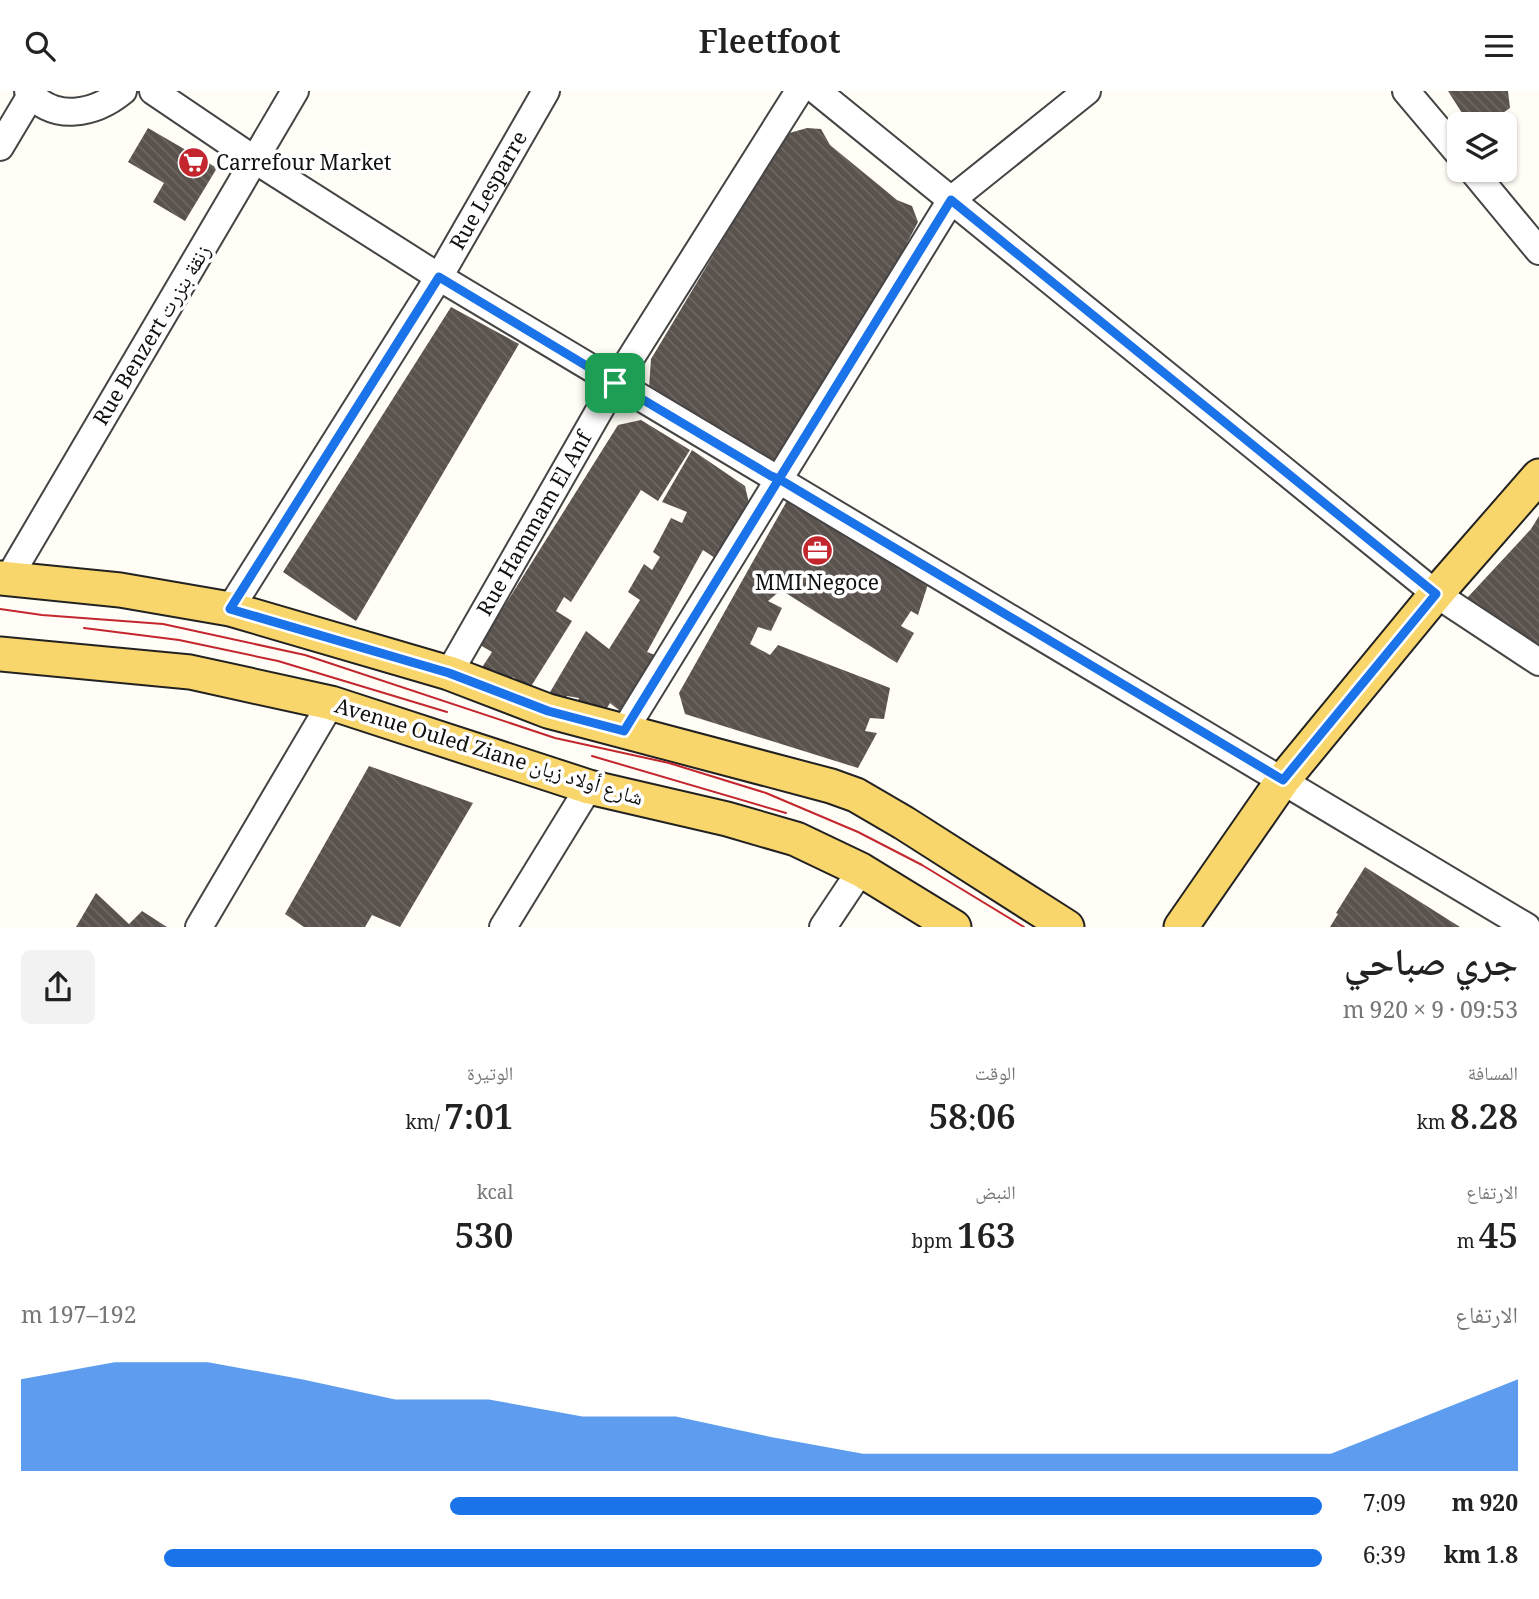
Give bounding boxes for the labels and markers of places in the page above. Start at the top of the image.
supermarket icon: Carrefour Market [176,146,210,180]
place label: Carrefour Market [216,148,391,183]
pin [585,353,645,413]
office icon: MMI Negoce [800,534,834,568]
place label: MMI Negoce [755,568,879,603]

